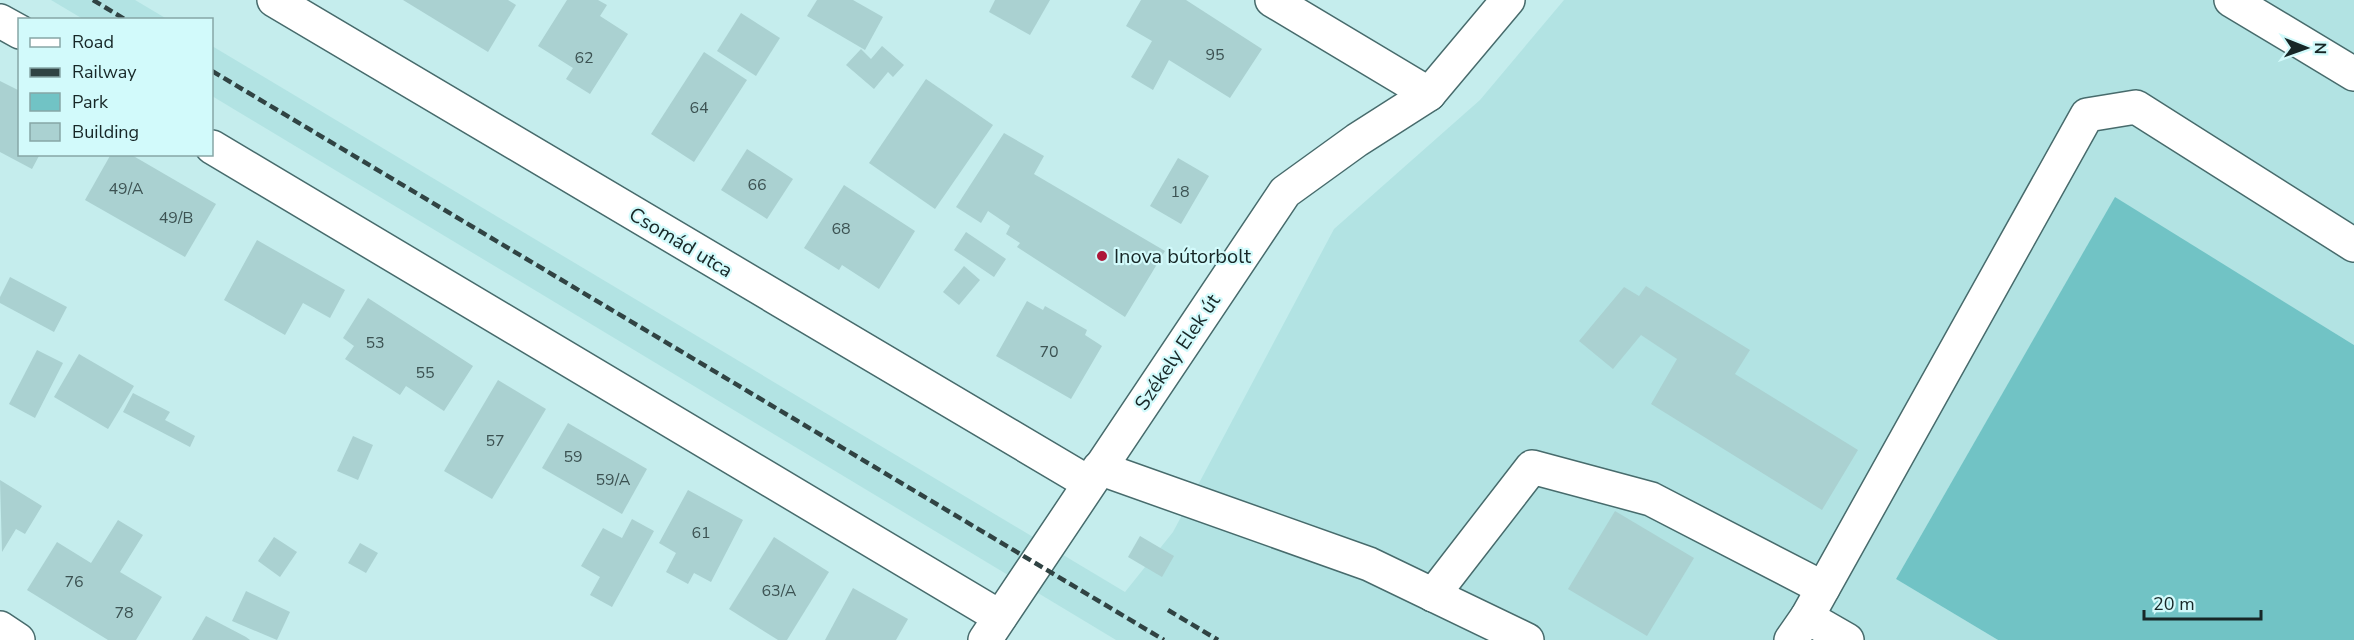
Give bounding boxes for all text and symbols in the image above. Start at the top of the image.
legend [18,18,213,156]
north arrow [2276,18,2336,78]
text: Road [72,30,114,54]
text: N [2309,42,2331,54]
house number: 95 [1205,44,1225,66]
house number: 62 [574,47,594,69]
text: Railway [72,60,137,84]
text: Park [72,90,109,114]
house number: 64 [689,97,709,119]
text: Building [72,120,139,144]
house number: 66 [747,174,767,196]
house number: 49/A [108,178,144,200]
house number: 18 [1170,181,1190,203]
street label: Csomád utca [624,201,738,284]
house number: 49/B [159,207,193,229]
house number: 68 [831,218,851,240]
place label: Inova bútorbolt [1114,243,1252,270]
marker: Inova bútorbolt [1095,249,1109,263]
street label: Székely Elek út [1128,288,1227,416]
house number: 53 [365,332,385,354]
house number: 70 [1039,341,1059,363]
house number: 55 [415,362,435,384]
house number: 57 [485,430,505,452]
house number: 59 [563,446,583,468]
house number: 59/A [595,469,631,491]
house number: 61 [691,522,711,544]
house number: 76 [64,571,84,593]
house number: 63/A [761,580,797,602]
scale bar [2144,583,2261,621]
text: 20 m [2153,592,2195,616]
house number: 78 [114,602,134,624]

